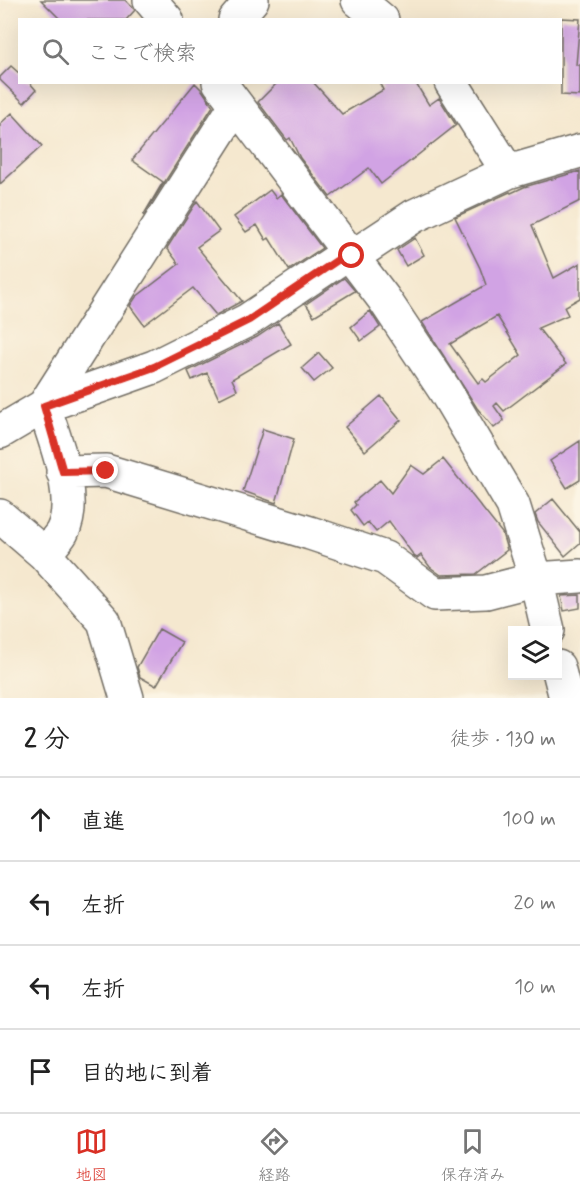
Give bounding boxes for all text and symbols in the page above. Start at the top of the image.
search box [18,18,562,84]
icon: search [39,35,72,68]
text: ここで検索 [87,40,197,68]
route start [338,242,364,268]
route end [92,457,118,483]
map controls [508,626,562,680]
button: layers [508,626,562,680]
text: 2 分 [24,723,70,757]
text: 徒歩 · 130 m [450,726,556,753]
icon: ahead [24,803,57,836]
text: 100 m [502,806,556,833]
text: 直進 [81,808,125,836]
icon: left [24,887,57,920]
text: 20 m [513,890,556,917]
text: 左折 [81,892,125,920]
icon: left [24,971,57,1004]
text: 10 m [514,974,556,1001]
text: 左折 [81,976,125,1004]
icon: arrive [24,1055,57,1088]
text: 目的地に到着 [81,1060,213,1088]
tab: 地図 [75,1125,108,1186]
tab: 経路 [258,1125,291,1186]
tab: 保存済み [441,1125,505,1186]

